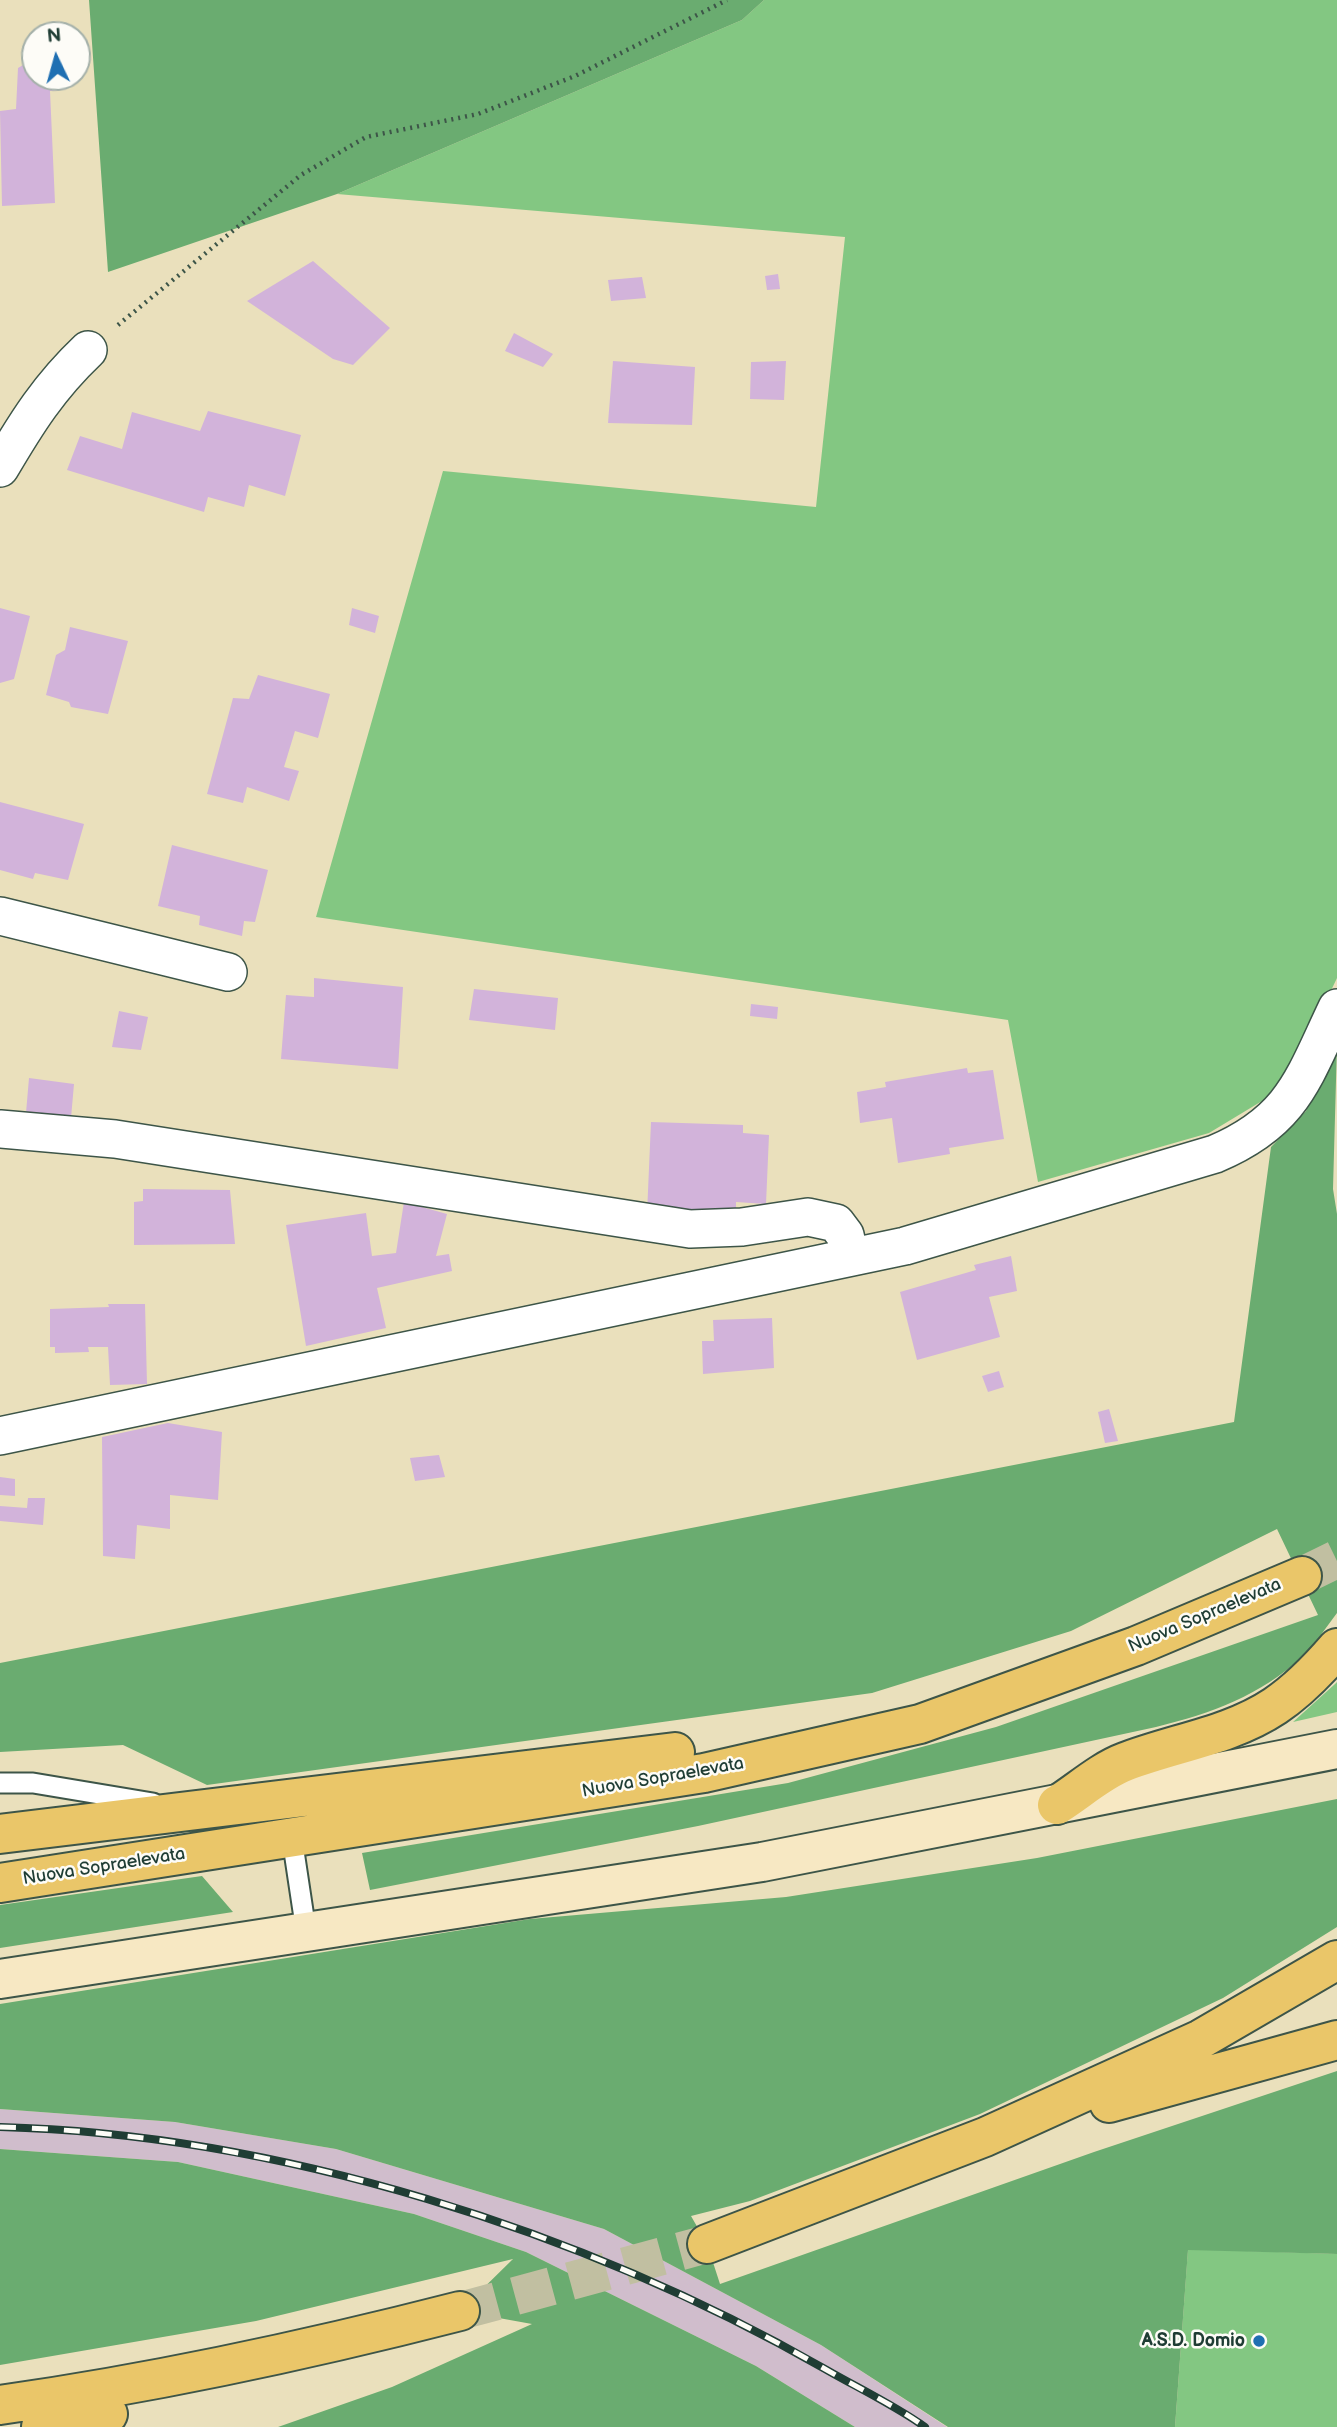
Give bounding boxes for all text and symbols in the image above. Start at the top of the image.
north arrow [21,21,91,91]
text: N [46,24,62,49]
street label: Nuova Sopraelevata [1125,1574,1285,1658]
street label: Nuova Sopraelevata [580,1753,746,1803]
street label: Nuova Sopraelevata [21,1844,187,1890]
place label: A.S.D. Domio [1142,2330,1245,2352]
marker: A.S.D. Domio [1251,2333,1267,2349]

